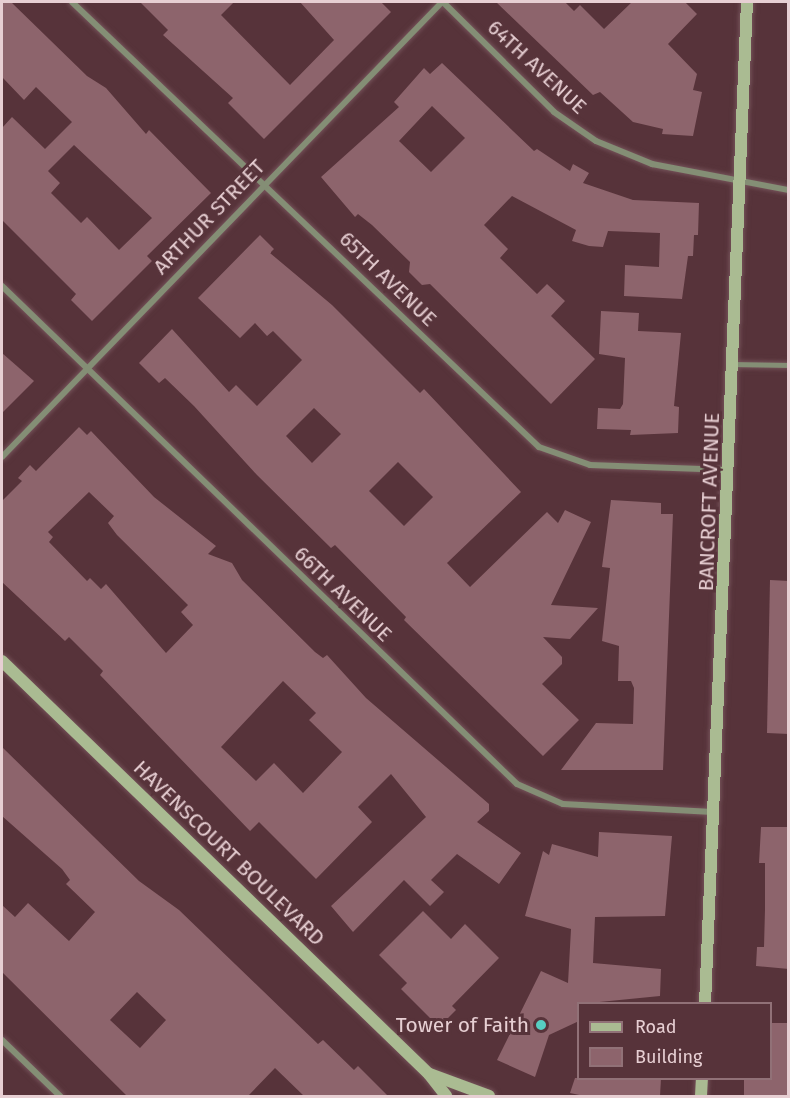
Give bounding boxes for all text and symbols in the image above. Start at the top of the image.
street label: 64TH AVENUE [482,15,592,119]
street label: ARTHUR STREET [148,154,270,280]
street label: 65TH AVENUE [334,226,442,332]
street label: BANCROFT AVENUE [693,412,725,592]
street label: 66TH AVENUE [289,541,397,647]
street label: HAVENSCOURT BOULEVARD [128,755,330,951]
legend [577,1002,772,1080]
place label: Tower of Faith [396,1012,529,1038]
text: Road [635,1016,677,1038]
marker: Tower of Faith [534,1018,548,1032]
text: Building [635,1046,702,1068]

